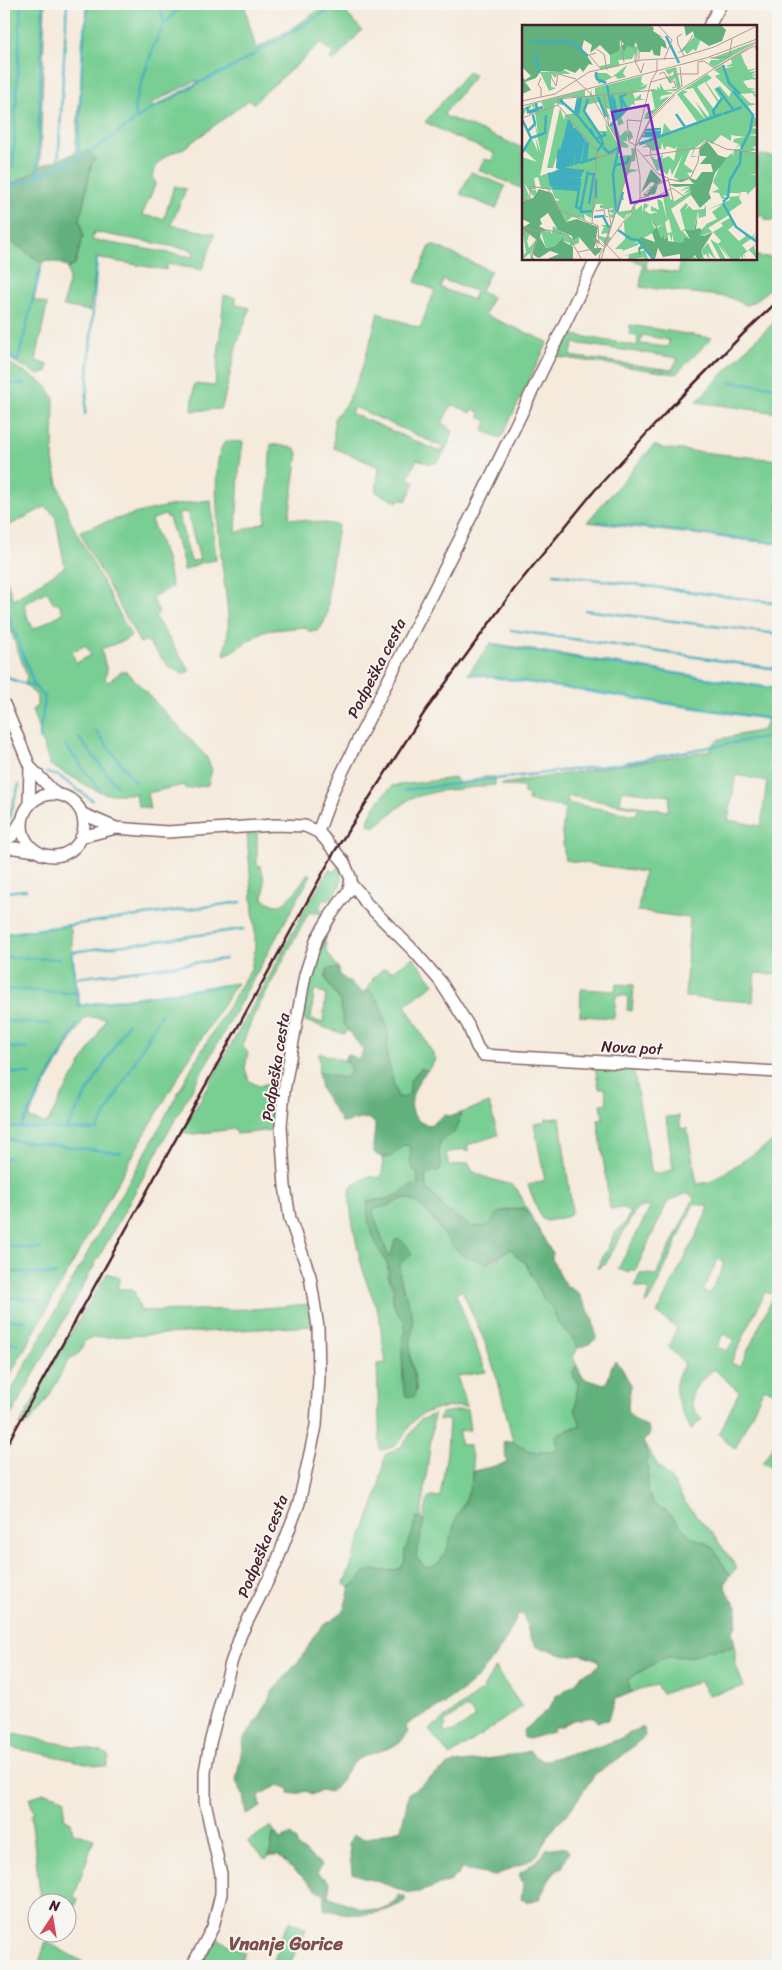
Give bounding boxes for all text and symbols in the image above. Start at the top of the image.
inset map [522,25,757,260]
street label: Podpeška cesta [339,612,415,723]
street label: Podpeška cesta [253,1010,298,1123]
street label: Nova pot [600,1031,664,1064]
street label: Podpeška cesta [229,1489,297,1602]
north arrow [28,1892,78,1942]
text: N [46,1892,62,1919]
district label: Vnanje Gorice [229,1927,343,1960]

